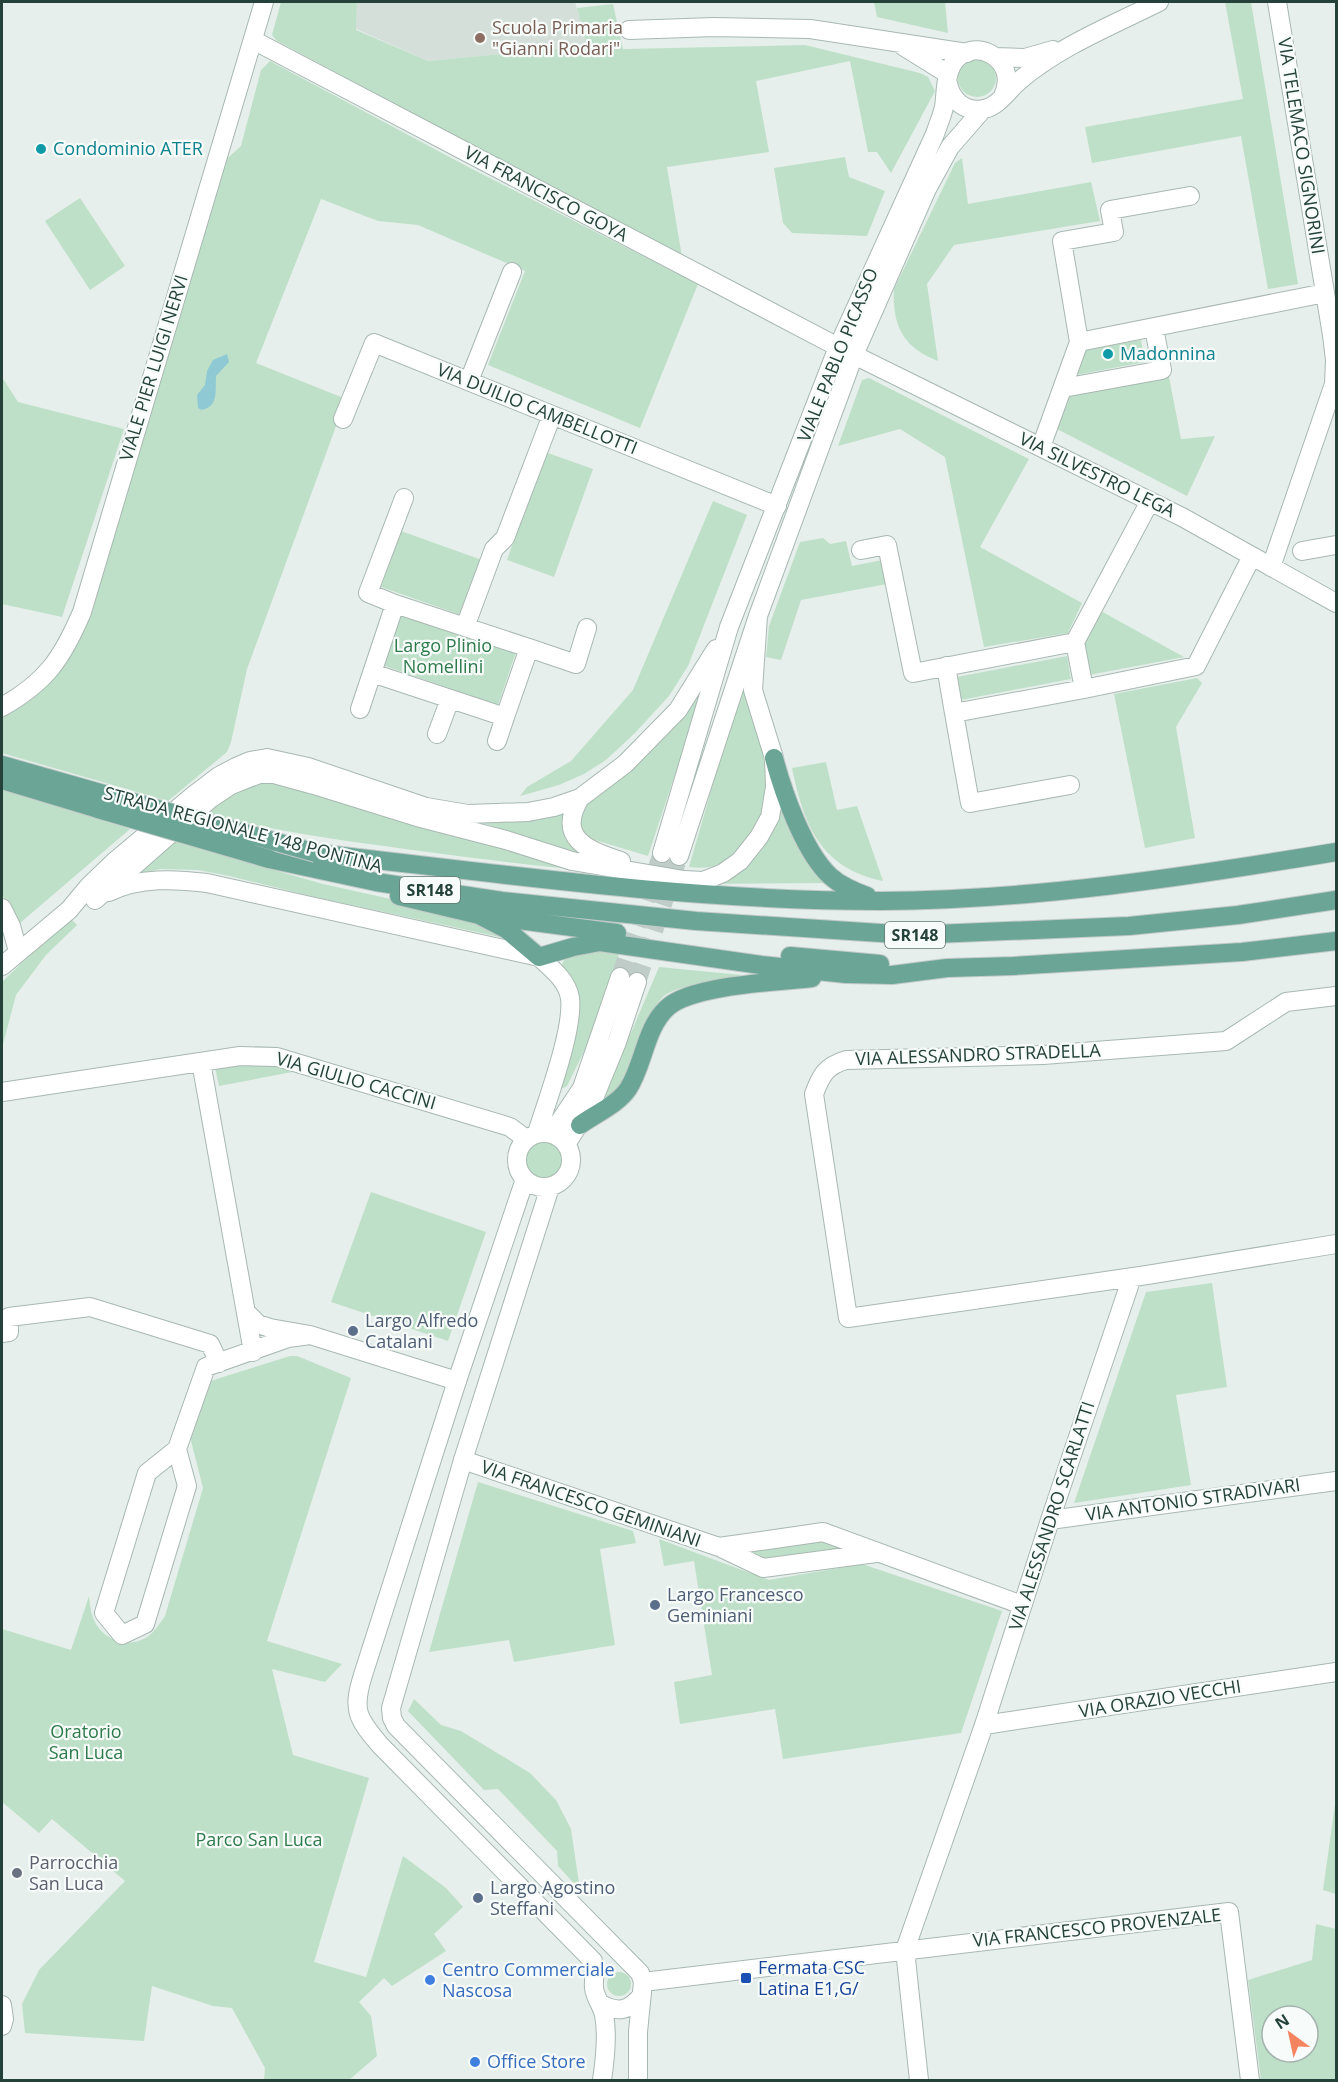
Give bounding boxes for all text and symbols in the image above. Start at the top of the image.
place label: Scuola Primaria "Gianni Rodari" [492,15,623,60]
marker: Scuola Primaria "Gianni Rodari" [473,31,487,45]
street label: VIA TELEMACO SIGNORINI [1273,36,1331,256]
place label: Condominio ATER [53,136,203,160]
street label: VIA FRANCISCO GOYA [461,140,633,247]
marker: Condominio ATER [34,142,48,156]
street label: VIALE PABLO PICASSO [791,264,883,445]
street label: VIALE PIER LUIGI NERVI [113,272,193,464]
place label: Madonnina [1120,341,1216,365]
marker: Madonnina [1101,347,1115,361]
street label: VIA DUILIO CAMBELLOTTI [434,357,641,459]
street label: VIA SILVESTRO LEGA [1016,426,1180,522]
park label: Largo Plinio Nomellini [394,633,492,678]
street label: STRADA REGIONALE 148 PONTINA [101,780,386,878]
road number: SR148 [400,877,460,903]
road number: SR148 [885,922,945,948]
street label: VIA ALESSANDRO STRADELLA [855,1038,1102,1070]
street label: VIA GIULIO CACCINI [274,1046,439,1114]
place label: Largo Alfredo Catalani [365,1308,478,1353]
marker: Largo Alfredo Catalani [346,1324,360,1338]
street label: VIA ALESSANDRO SCARLATTI [1003,1398,1099,1633]
street label: VIA FRANCESCO GEMINIANI [478,1454,705,1552]
street label: VIA ANTONIO STRADIVARI [1084,1472,1302,1526]
place label: Largo Francesco Geminiani [667,1582,803,1627]
marker: Largo Francesco Geminiani [648,1598,662,1612]
street label: VIA ORAZIO VECCHI [1077,1673,1243,1723]
park label: Oratorio San Luca [49,1719,123,1764]
park label: Parco San Luca [196,1827,322,1851]
place label: Parrocchia San Luca [29,1850,118,1895]
marker: Parrocchia San Luca [10,1866,24,1880]
place label: Largo Agostino Steffani [490,1875,615,1920]
marker: Largo Agostino Steffani [471,1891,485,1905]
street label: VIA FRANCESCO PROVENZALE [971,1902,1222,1952]
place label: Fermata CSC Latina E1,G/ [758,1955,865,2000]
place label: Centro Commerciale Nascosa [442,1957,615,2002]
marker: Fermata CSC Latina E1,G/ [739,1971,753,1985]
marker: Centro Commerciale Nascosa [423,1973,437,1987]
north arrow [1260,2004,1320,2064]
text: N [1270,2009,1293,2034]
place label: Office Store [487,2049,586,2073]
marker: Office Store [468,2055,482,2069]

